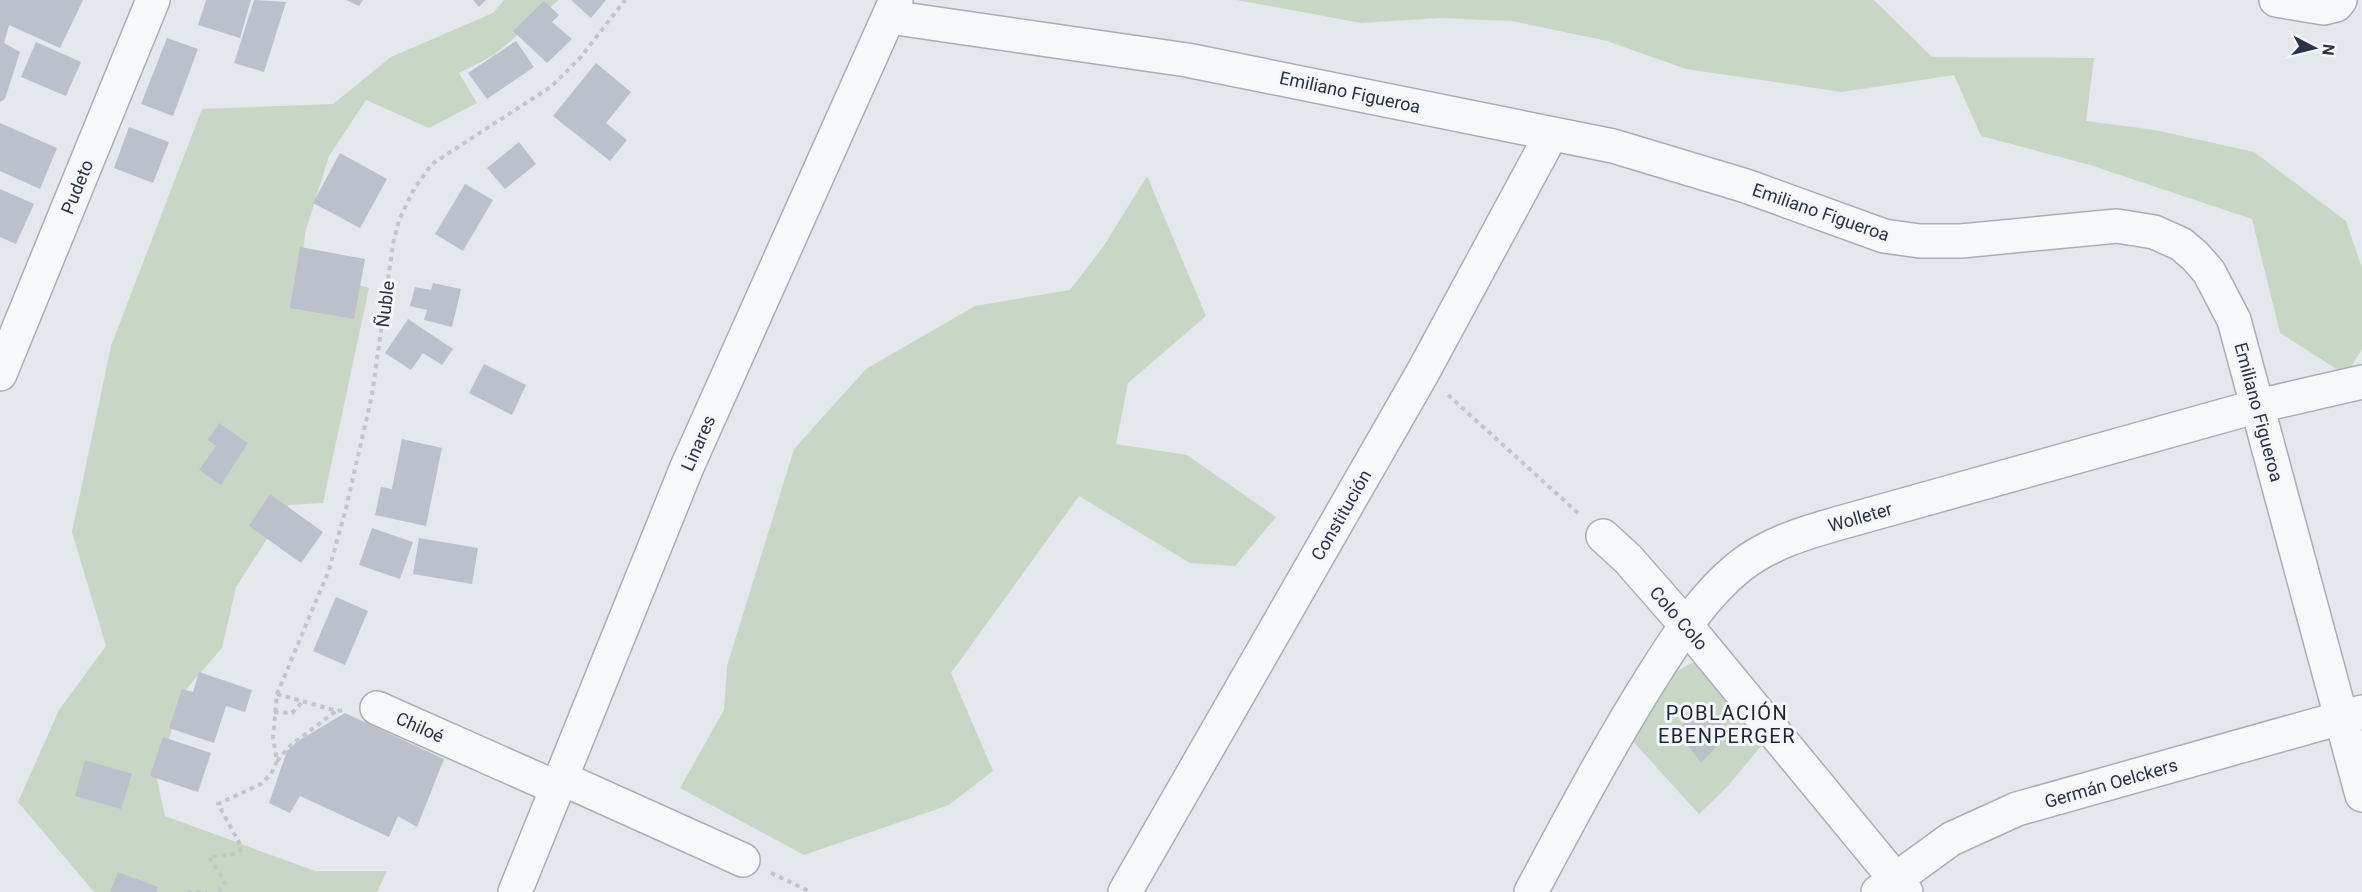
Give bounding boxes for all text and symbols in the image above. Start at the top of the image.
north arrow [2284,18,2344,78]
text: N [2318,43,2339,57]
street label: Emiliano Figueroa [1278,67,1422,117]
street label: Pudeto [57,157,97,217]
street label: Emiliano Figueroa [1750,179,1892,245]
street label: Ñuble [372,279,398,329]
street label: Emiliano Figueroa [2230,340,2288,484]
street label: Linares [676,412,720,474]
street label: Constitución [1307,466,1375,564]
street label: Wolleter [1825,498,1895,536]
street label: Colo Colo [1646,582,1712,654]
district label: POBLACIÓN EBENPERGER [1658,701,1796,748]
street label: Chiloé [393,707,447,747]
street label: Germán Oelckers [2042,754,2180,812]

